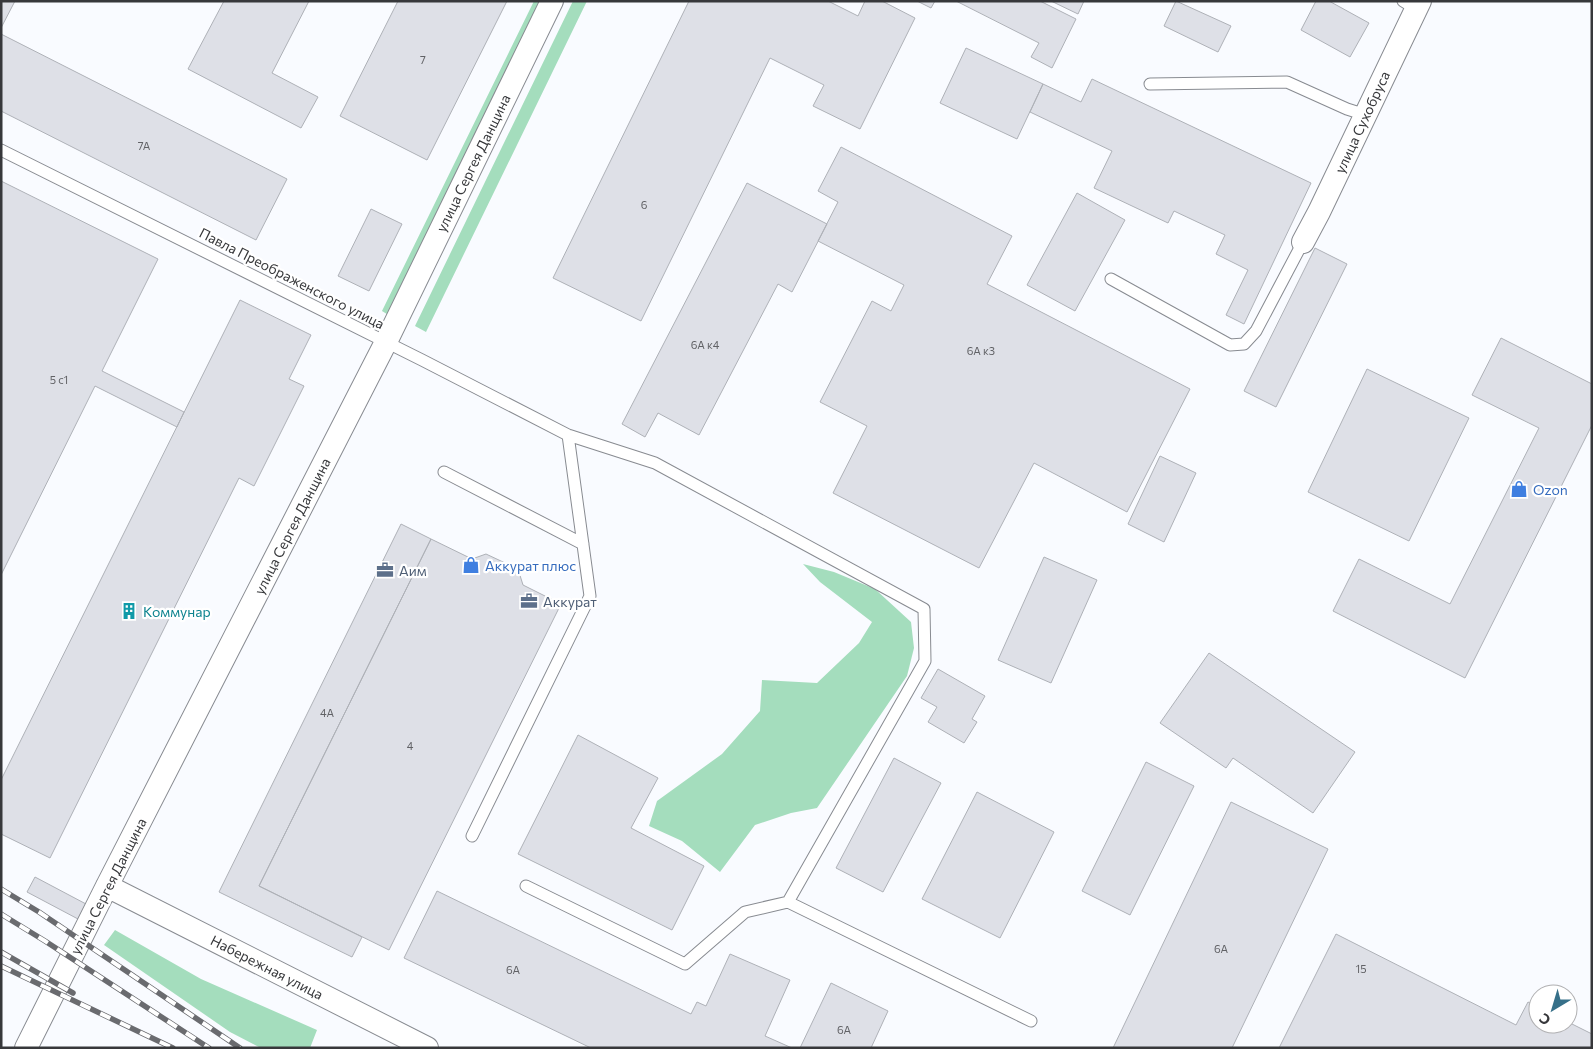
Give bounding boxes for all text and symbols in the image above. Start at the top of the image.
house number: 7 [420,53,426,66]
street label: улица Сухобруса [1331,68,1393,176]
street label: улица Сергея Данщина [432,91,514,235]
house number: 7А [138,139,151,152]
house number: 6 [641,198,648,211]
street label: Павла Преображенского улица [197,224,387,332]
house number: 6А к4 [691,338,720,351]
house number: 6А к3 [967,344,995,357]
house number: 5 с1 [50,373,68,386]
street label: улица Сергея Данщина [250,455,334,597]
shop icon: Ozon [1509,479,1529,499]
place label: Ozon [1533,481,1568,498]
shop icon: Аккурат плюс [461,555,481,575]
place label: Аккурат плюс [485,557,576,574]
office icon: Аим [375,560,395,580]
place label: Аим [399,562,427,579]
office icon: Аккурат [519,591,539,611]
place label: Аккурат [543,593,597,610]
building icon: Коммунар [119,601,139,621]
place label: Коммунар [143,603,211,620]
house number: 4А [320,706,334,719]
house number: 4 [407,739,414,752]
street label: улица Сергея Данщина [66,815,150,957]
street label: Набережная улица [208,931,326,1003]
house number: 6А [1214,942,1228,955]
house number: 15 [1355,962,1367,975]
house number: 6А [506,963,520,976]
north arrow [1528,984,1578,1034]
text: С [1536,1010,1554,1029]
house number: 6А [837,1023,851,1036]

